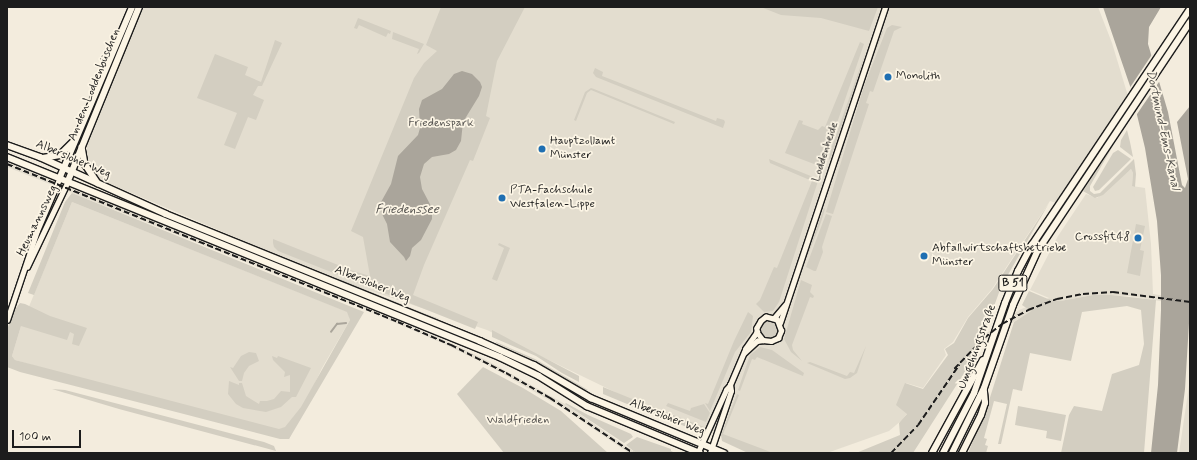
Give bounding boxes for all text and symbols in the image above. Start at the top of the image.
street label: An den Loddenbüschen [67,28,123,142]
water label: Dortmund-Ems-Kanal [1142,69,1182,191]
place label: Monolith [896,70,940,84]
marker: Monolith [883,72,893,82]
park label: Friedenspark [408,117,474,131]
street label: Loddenheide [810,120,842,184]
place label: Hauptzollamt Münster [550,135,615,163]
street label: Albersloher Weg [33,137,113,183]
marker: Hauptzollamt Münster [537,144,547,154]
street label: Heumannsweg [15,183,61,259]
place label: PTA-Fachschule Westfalen-Lippe [510,184,595,212]
marker: PTA-Fachschule Westfalen-Lippe [497,193,507,203]
water label: Friedenssee [375,202,439,218]
place label: Crossfit48 [1075,231,1130,245]
marker: Crossfit48 [1133,233,1143,243]
place label: Abfallwirtschaftsbetriebe Münster [932,242,1066,270]
marker: Abfallwirtschaftsbetriebe Münster [919,251,929,261]
street label: Albersloher Weg [331,263,413,307]
road number: B 51 [998,274,1028,292]
street label: Umgehungsstraße [956,303,1000,391]
street label: Albersloher Weg [626,396,708,440]
park label: Waldfrieden [487,414,549,428]
scale bar [14,422,83,448]
text: 100 m [19,429,51,445]

